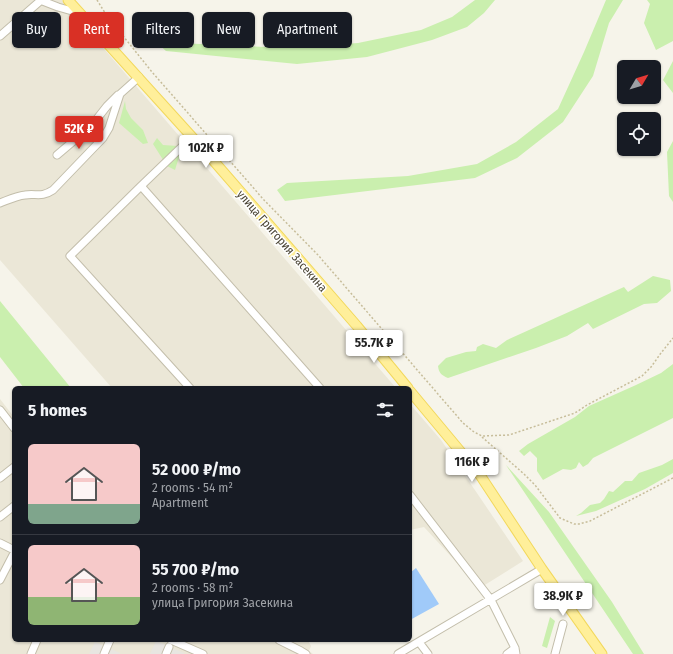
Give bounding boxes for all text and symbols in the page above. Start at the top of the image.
chip: Buy [12,12,61,48]
chip: Rent [69,12,124,48]
chip: Filters [132,12,194,48]
chip: New [202,12,255,48]
chip: Apartment [263,12,352,48]
north arrow [617,60,661,104]
map controls [617,60,661,156]
button: locate [617,112,661,156]
pin: 52K ₽ [51,116,107,150]
text: 52K ₽ [64,121,94,136]
pin: 102K ₽ [173,135,239,169]
text: 102K ₽ [188,140,224,155]
street label: улица Григория Засекина [234,187,330,295]
pin: 55.7K ₽ [337,330,411,364]
text: 55.7K ₽ [355,335,393,350]
icon: filters [374,399,396,421]
text: 5 homes [28,400,87,421]
pin: 116K ₽ [439,449,505,483]
text: 116K ₽ [455,454,489,469]
text: 52 000 ₽/mo [152,459,241,480]
icon: home [60,460,108,508]
text: 2 rooms · 54 m² [152,480,233,495]
text: Apartment [152,495,208,510]
text: 55 700 ₽/mo [152,559,239,580]
icon: home [60,561,108,609]
text: 2 rooms · 58 m² [152,580,233,595]
pin: 38.9K ₽ [526,583,600,617]
text: 38.9K ₽ [543,588,583,603]
text: улица Григория Засекина [152,595,293,610]

